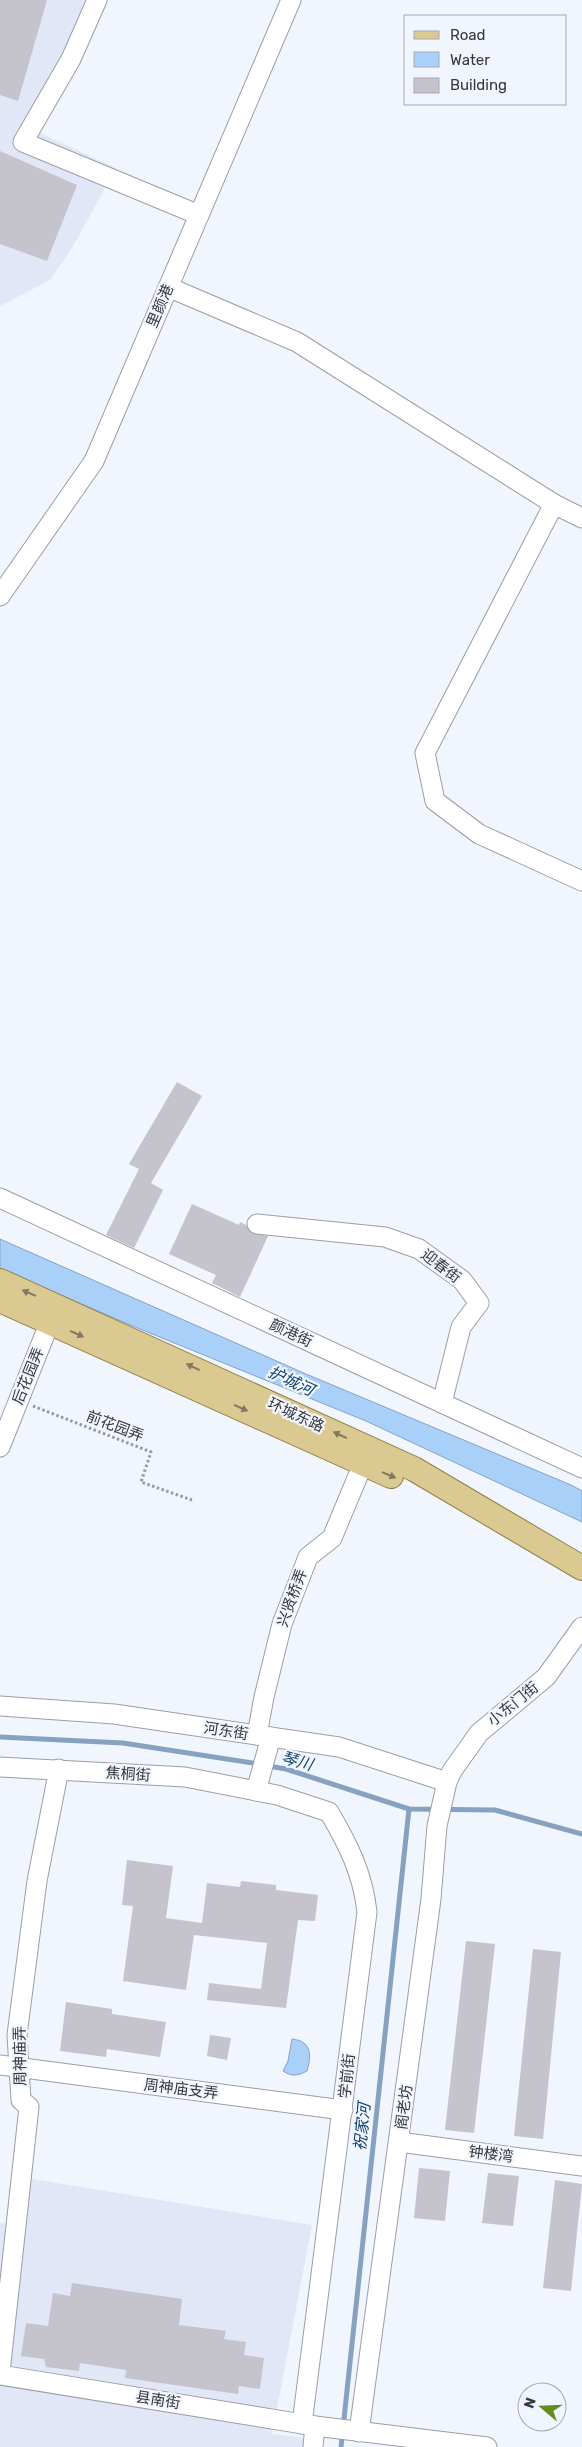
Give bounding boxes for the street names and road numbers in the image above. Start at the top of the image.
street label: 里颜港 [143,282,177,330]
street label: 迎春街 [418,1245,464,1287]
street label: 颜港街 [267,1315,315,1351]
street label: 后花园弄 [8,1345,48,1407]
street label: 环城东路 [265,1394,327,1436]
street label: 前花园弄 [84,1407,146,1445]
street label: 兴贤桥弄 [273,1567,311,1629]
street label: 小东门街 [484,1678,542,1730]
street label: 河东街 [202,1719,250,1743]
street label: 焦桐街 [105,1763,151,1785]
street label: 周神庙弄 [10,2026,30,2086]
street label: 学前街 [336,2053,358,2099]
street label: 周神庙支弄 [143,2075,219,2103]
street label: 阁老坊 [392,2084,416,2130]
street label: 钟楼湾 [468,2142,514,2166]
street label: 县南街 [134,2388,182,2412]

